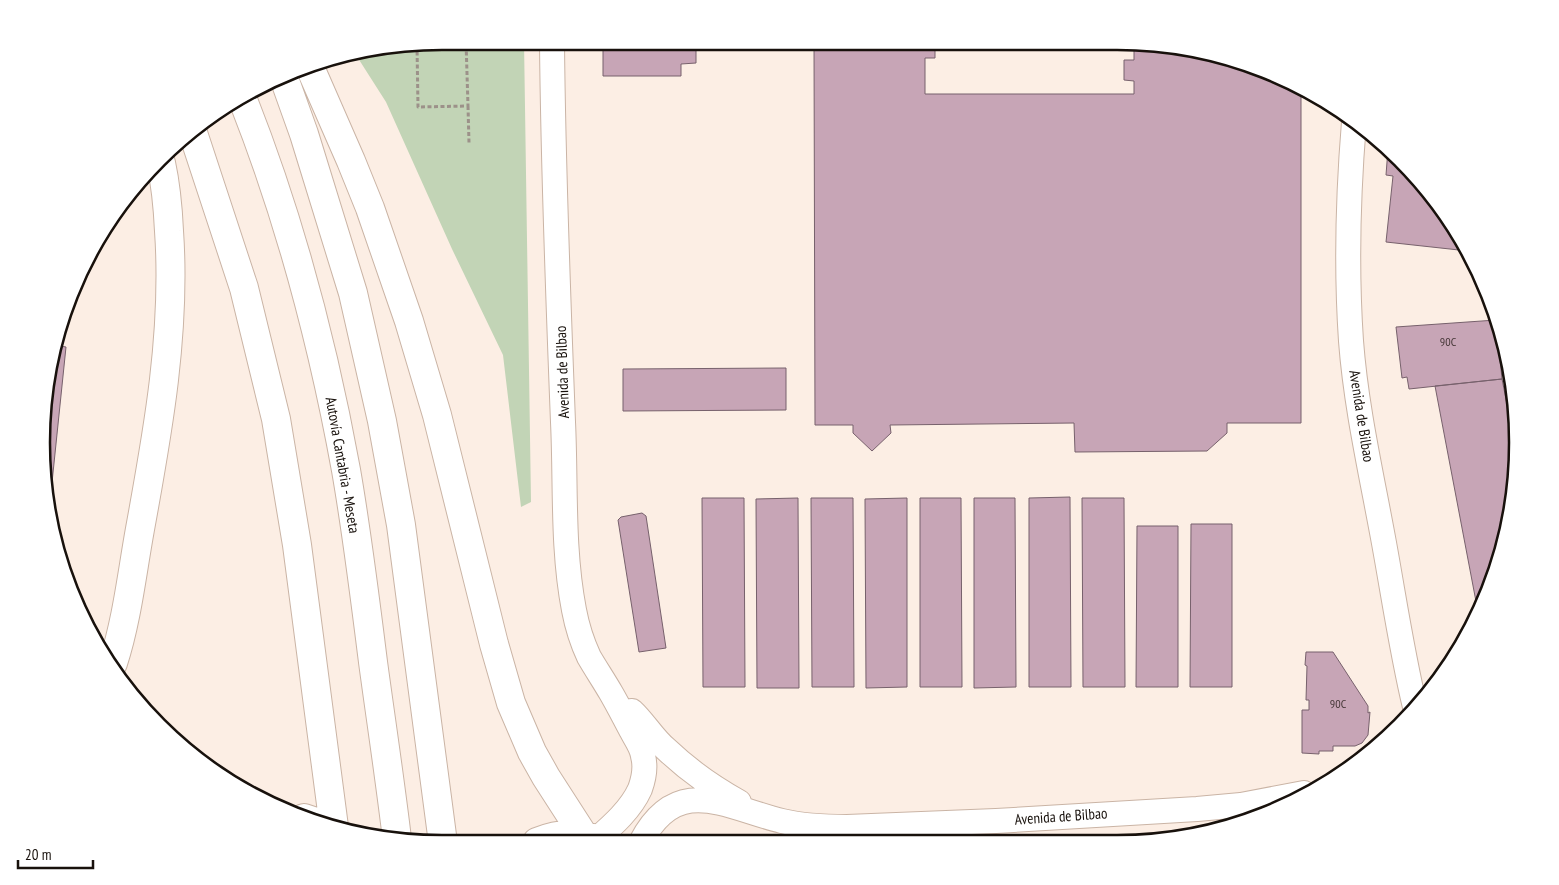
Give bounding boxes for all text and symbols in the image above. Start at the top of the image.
street label: Avenida de Bilbao [551,325,573,419]
house number: 90C [1440,334,1457,349]
street label: Avenida de Bilbao [1345,369,1379,463]
street label: Autovía Cantabria - Meseta [322,395,364,535]
house number: 90C [1330,696,1347,711]
street label: Avenida de Bilbao [1014,803,1108,829]
scale bar [18,838,92,870]
text: 20 m [25,845,51,864]

